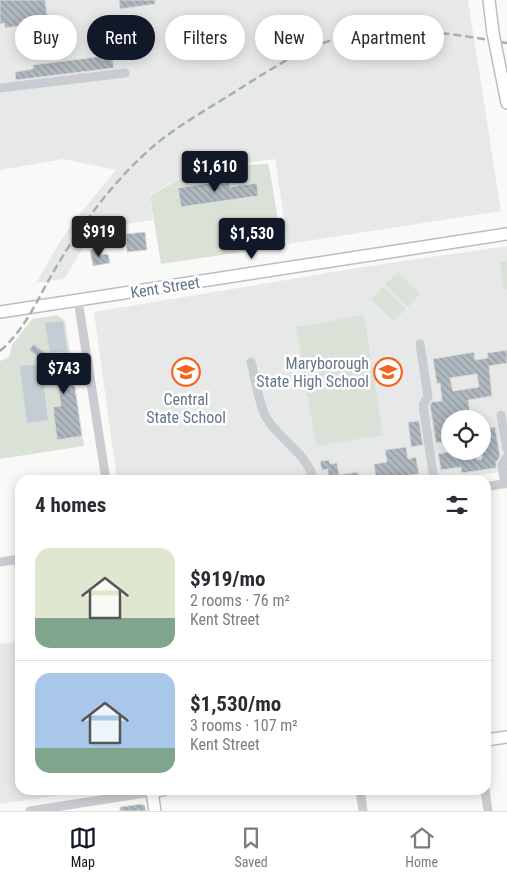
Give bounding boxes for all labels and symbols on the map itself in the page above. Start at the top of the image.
pin: $1,610 [174,150,256,193]
pin: $919 [69,216,129,258]
pin: $1,530 [211,218,293,260]
street label: Kent Street [129,273,201,302]
pin: $743 [34,352,94,395]
place label: Maryborough State High School [256,354,369,391]
school or university icon: Central State School [171,357,201,387]
school or university icon: Maryborough State High School [373,357,403,387]
place label: Central State School [146,390,226,427]

